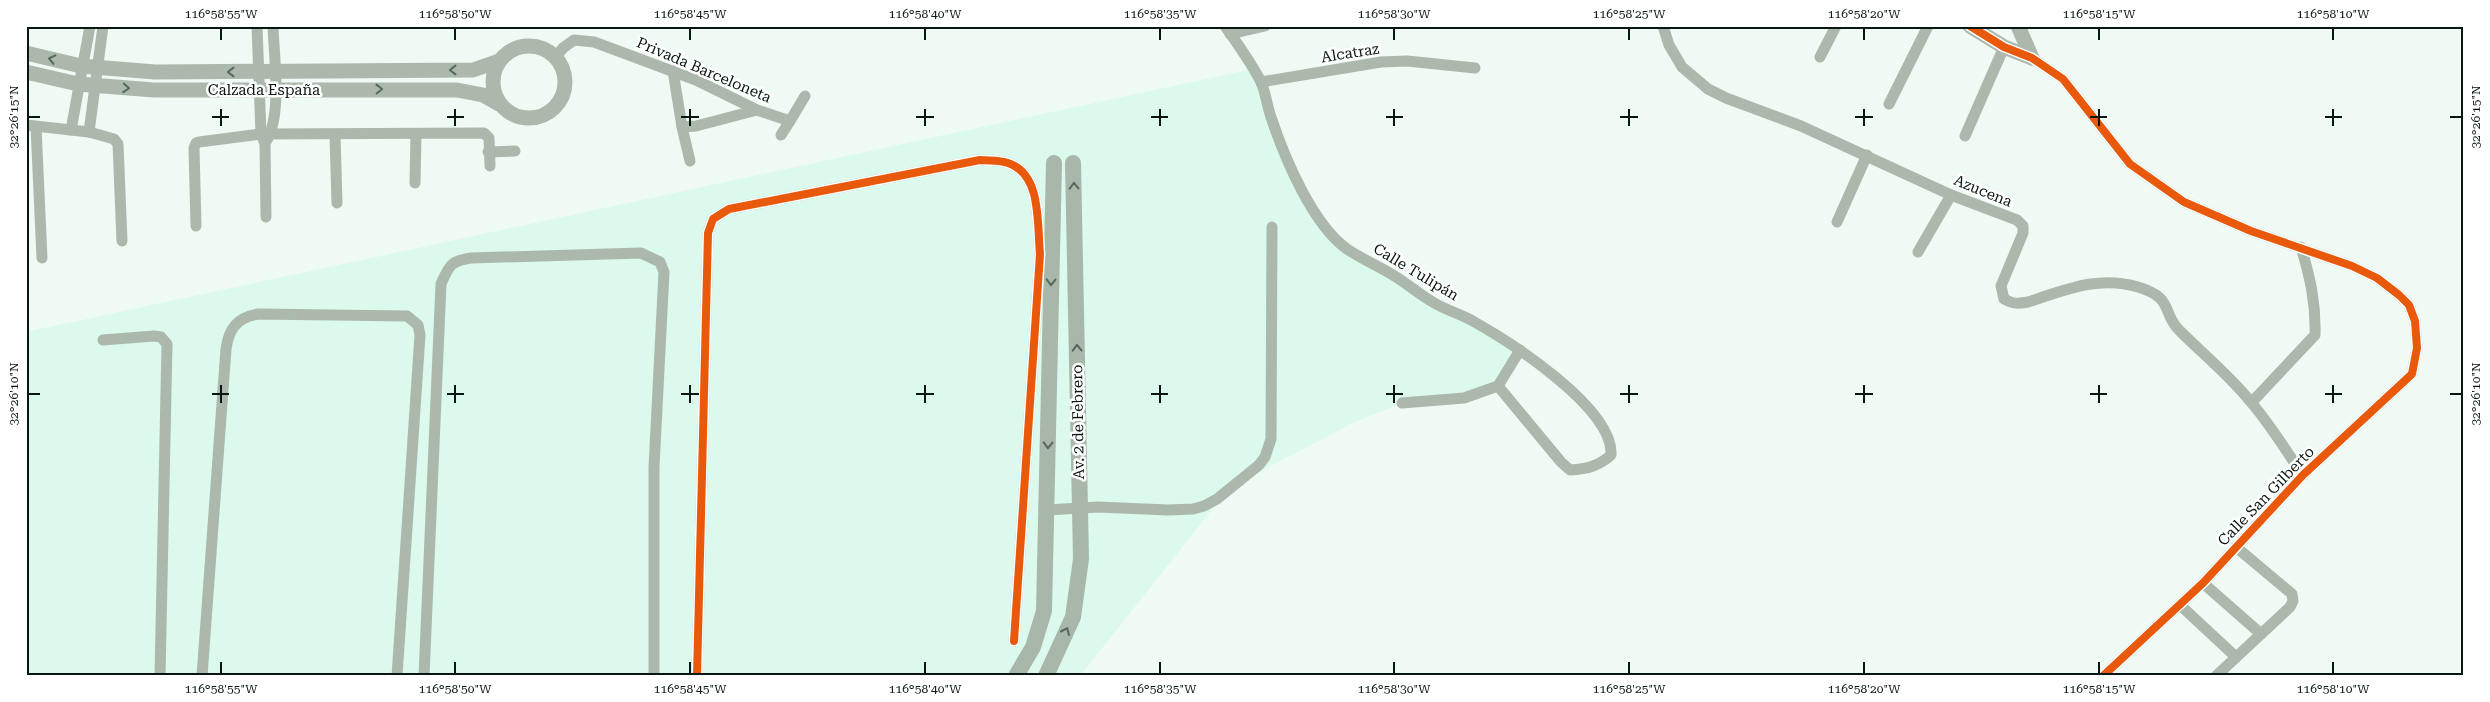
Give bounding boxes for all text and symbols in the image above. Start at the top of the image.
text: 116°58'55"W [185,7,258,21]
text: 116°58'50"W [419,7,492,21]
text: 116°58'45"W [654,7,727,21]
text: 116°58'40"W [889,7,962,21]
text: 116°58'35"W [1124,7,1197,21]
text: 116°58'30"W [1358,7,1431,21]
text: 116°58'25"W [1593,7,1666,21]
text: 116°58'20"W [1828,7,1901,21]
text: 116°58'15"W [2063,7,2136,21]
text: 116°58'10"W [2297,7,2370,21]
street label: Privada Barceloneta [634,33,774,107]
street label: Alcatraz [1320,40,1380,66]
one-way arrow [48,54,57,65]
one-way arrow [448,65,456,75]
one-way arrow [227,67,235,77]
street label: Calzada España [208,81,320,99]
one-way arrow [122,82,130,93]
one-way arrow [375,84,383,94]
text: 32°26'15"N [7,85,21,149]
text: 32°26'15"N [2469,85,2483,149]
street label: Azucena [1951,171,2015,211]
one-way arrow [1068,182,1079,190]
street label: Calle Tulipán [1370,239,1462,305]
one-way arrow [1046,278,1056,286]
one-way arrow [1072,344,1082,352]
text: 32°26'10"N [7,362,21,426]
text: 32°26'10"N [2469,362,2483,426]
street label: Av. 2 de Febrero [1068,365,1088,479]
one-way arrow [1043,441,1053,449]
street label: Calle San Gilberto [2214,443,2318,549]
one-way arrow [1060,627,1071,636]
text: 116°58'55"W [185,682,258,696]
text: 116°58'50"W [419,682,492,696]
text: 116°58'45"W [654,682,727,696]
text: 116°58'40"W [889,682,962,696]
text: 116°58'35"W [1124,682,1197,696]
text: 116°58'30"W [1358,682,1431,696]
text: 116°58'25"W [1593,682,1666,696]
text: 116°58'20"W [1828,682,1901,696]
text: 116°58'15"W [2063,682,2136,696]
text: 116°58'10"W [2297,682,2370,696]

